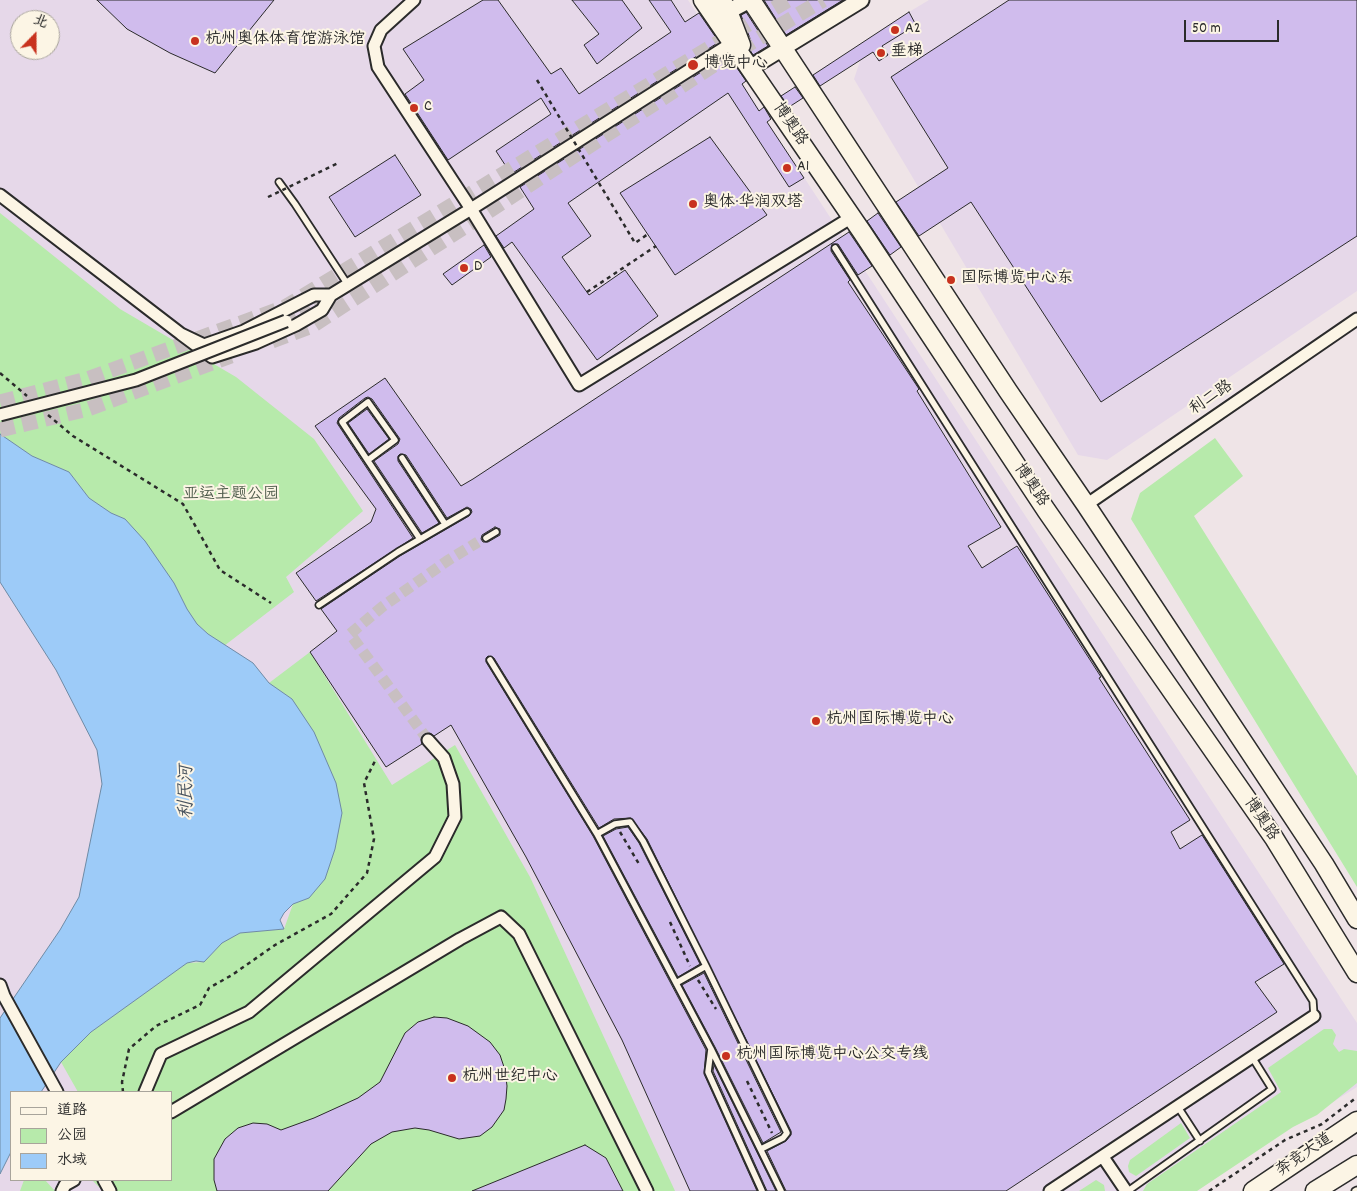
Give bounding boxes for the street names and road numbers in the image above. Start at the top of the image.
street label: 博奥路 [768,100,810,150]
street label: 利二路 [1187,378,1237,420]
street label: 博奥路 [1009,461,1051,511]
street label: 博奥路 [1239,795,1281,845]
street label: 奔竞大道 [1273,1130,1337,1182]

